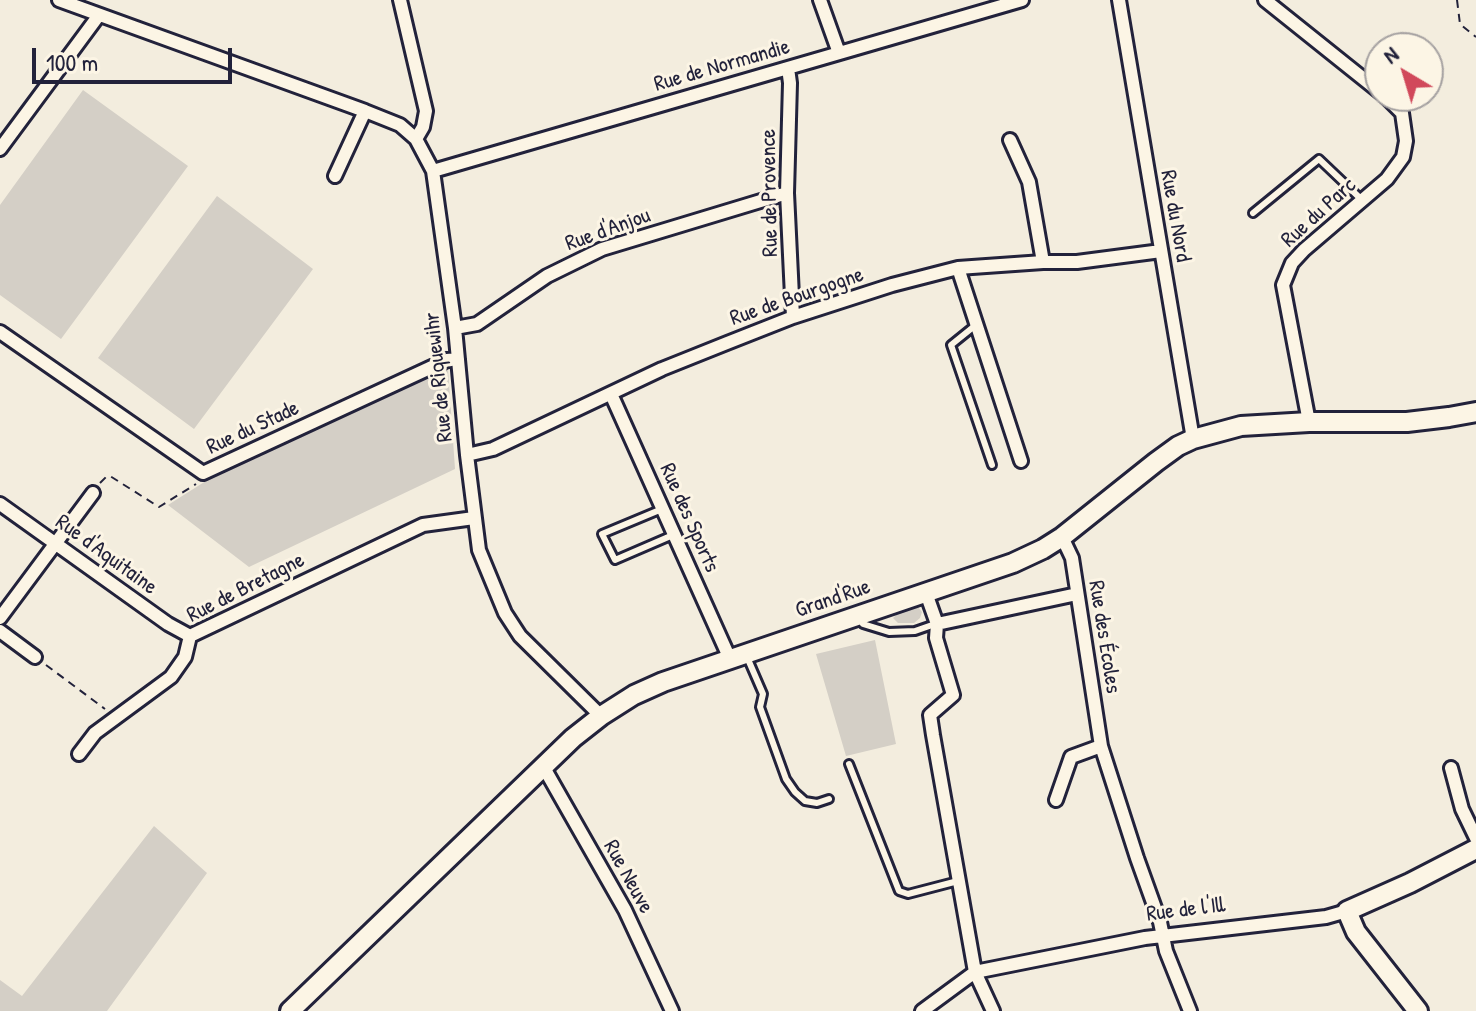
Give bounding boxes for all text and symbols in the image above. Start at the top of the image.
scale bar [36,32,236,82]
north arrow [1364,32,1444,112]
street label: Rue de Normandie [651,34,793,98]
text: N [1377,39,1404,70]
text: 100 m [46,46,98,78]
street label: Rue de Provence [756,129,784,257]
street label: Rue du Nord [1154,168,1196,264]
street label: Rue du Parc [1276,173,1362,253]
street label: Rue d'Anjou [562,202,654,258]
street label: Rue de Bourgogne [727,262,867,332]
street label: Rue de Riquewihr [419,311,459,443]
street label: Rue du Stade [203,395,303,461]
street label: Rue des Sports [653,459,725,577]
street label: Rue d'Aquitaine [50,509,162,601]
street label: Rue de Bretagne [183,547,309,629]
street label: Grand'Rue [792,574,874,624]
street label: Rue des Écoles [1082,579,1126,695]
street label: Rue Neuve [597,836,659,918]
street label: Rue de l'Ill [1145,892,1227,928]

